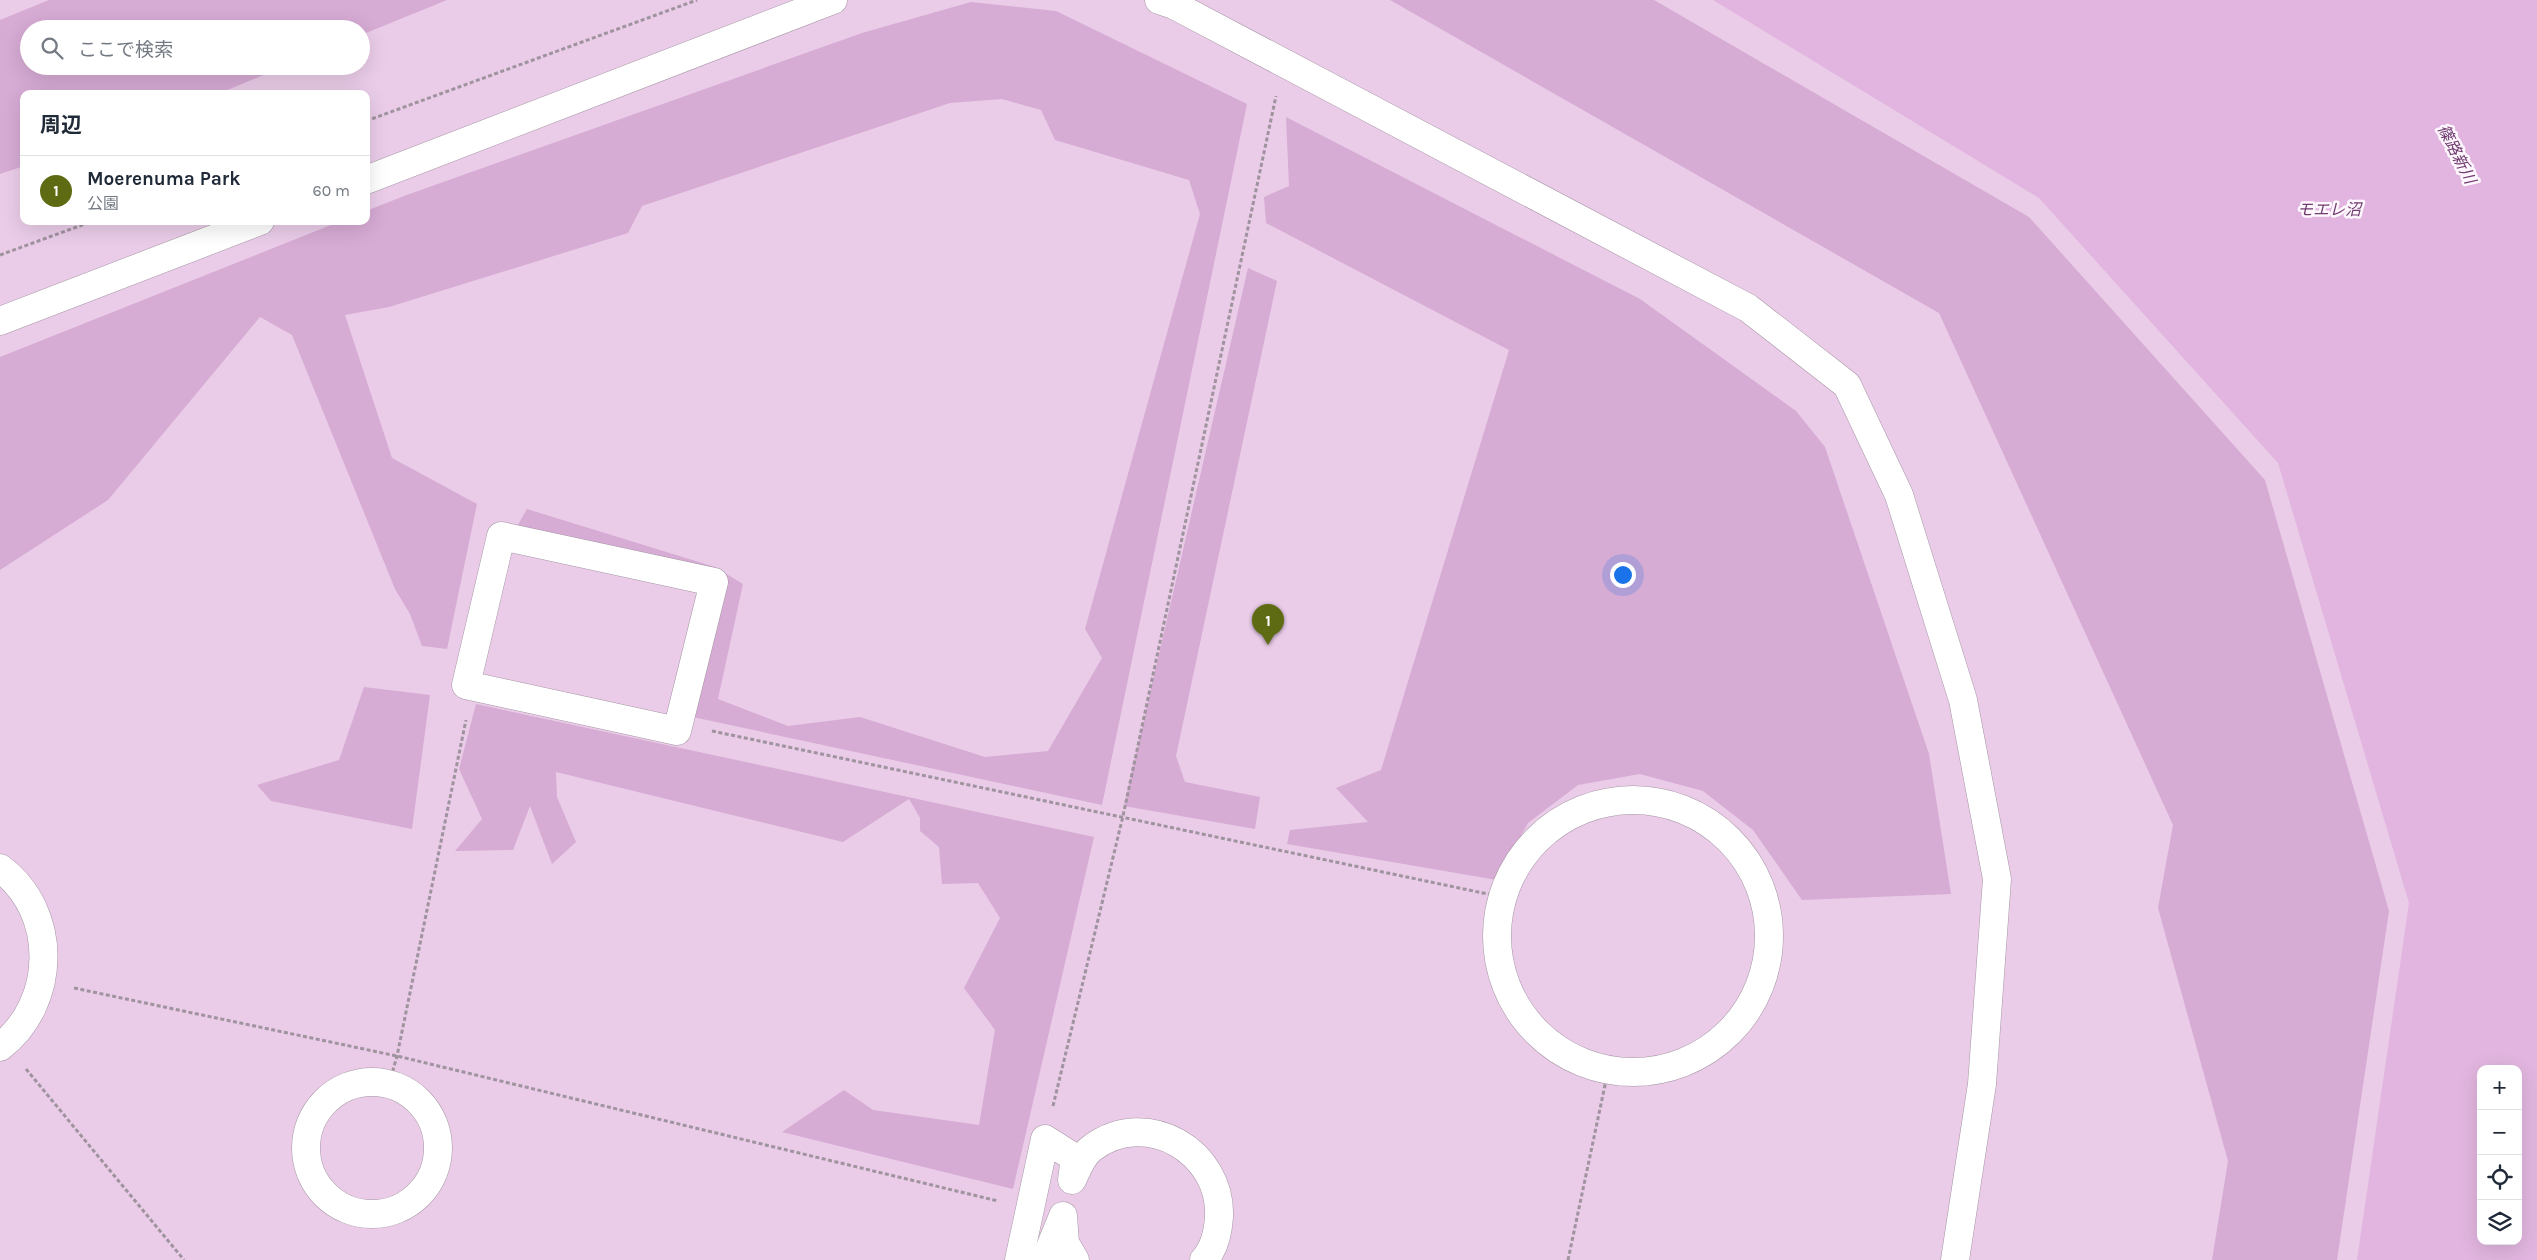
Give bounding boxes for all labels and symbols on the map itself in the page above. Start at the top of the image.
water label: 篠路新川 [2434,121,2481,189]
water label: モエレ沼 [2297,200,2363,219]
your location [1610,562,1636,588]
pin: 1 [1252,604,1284,645]

